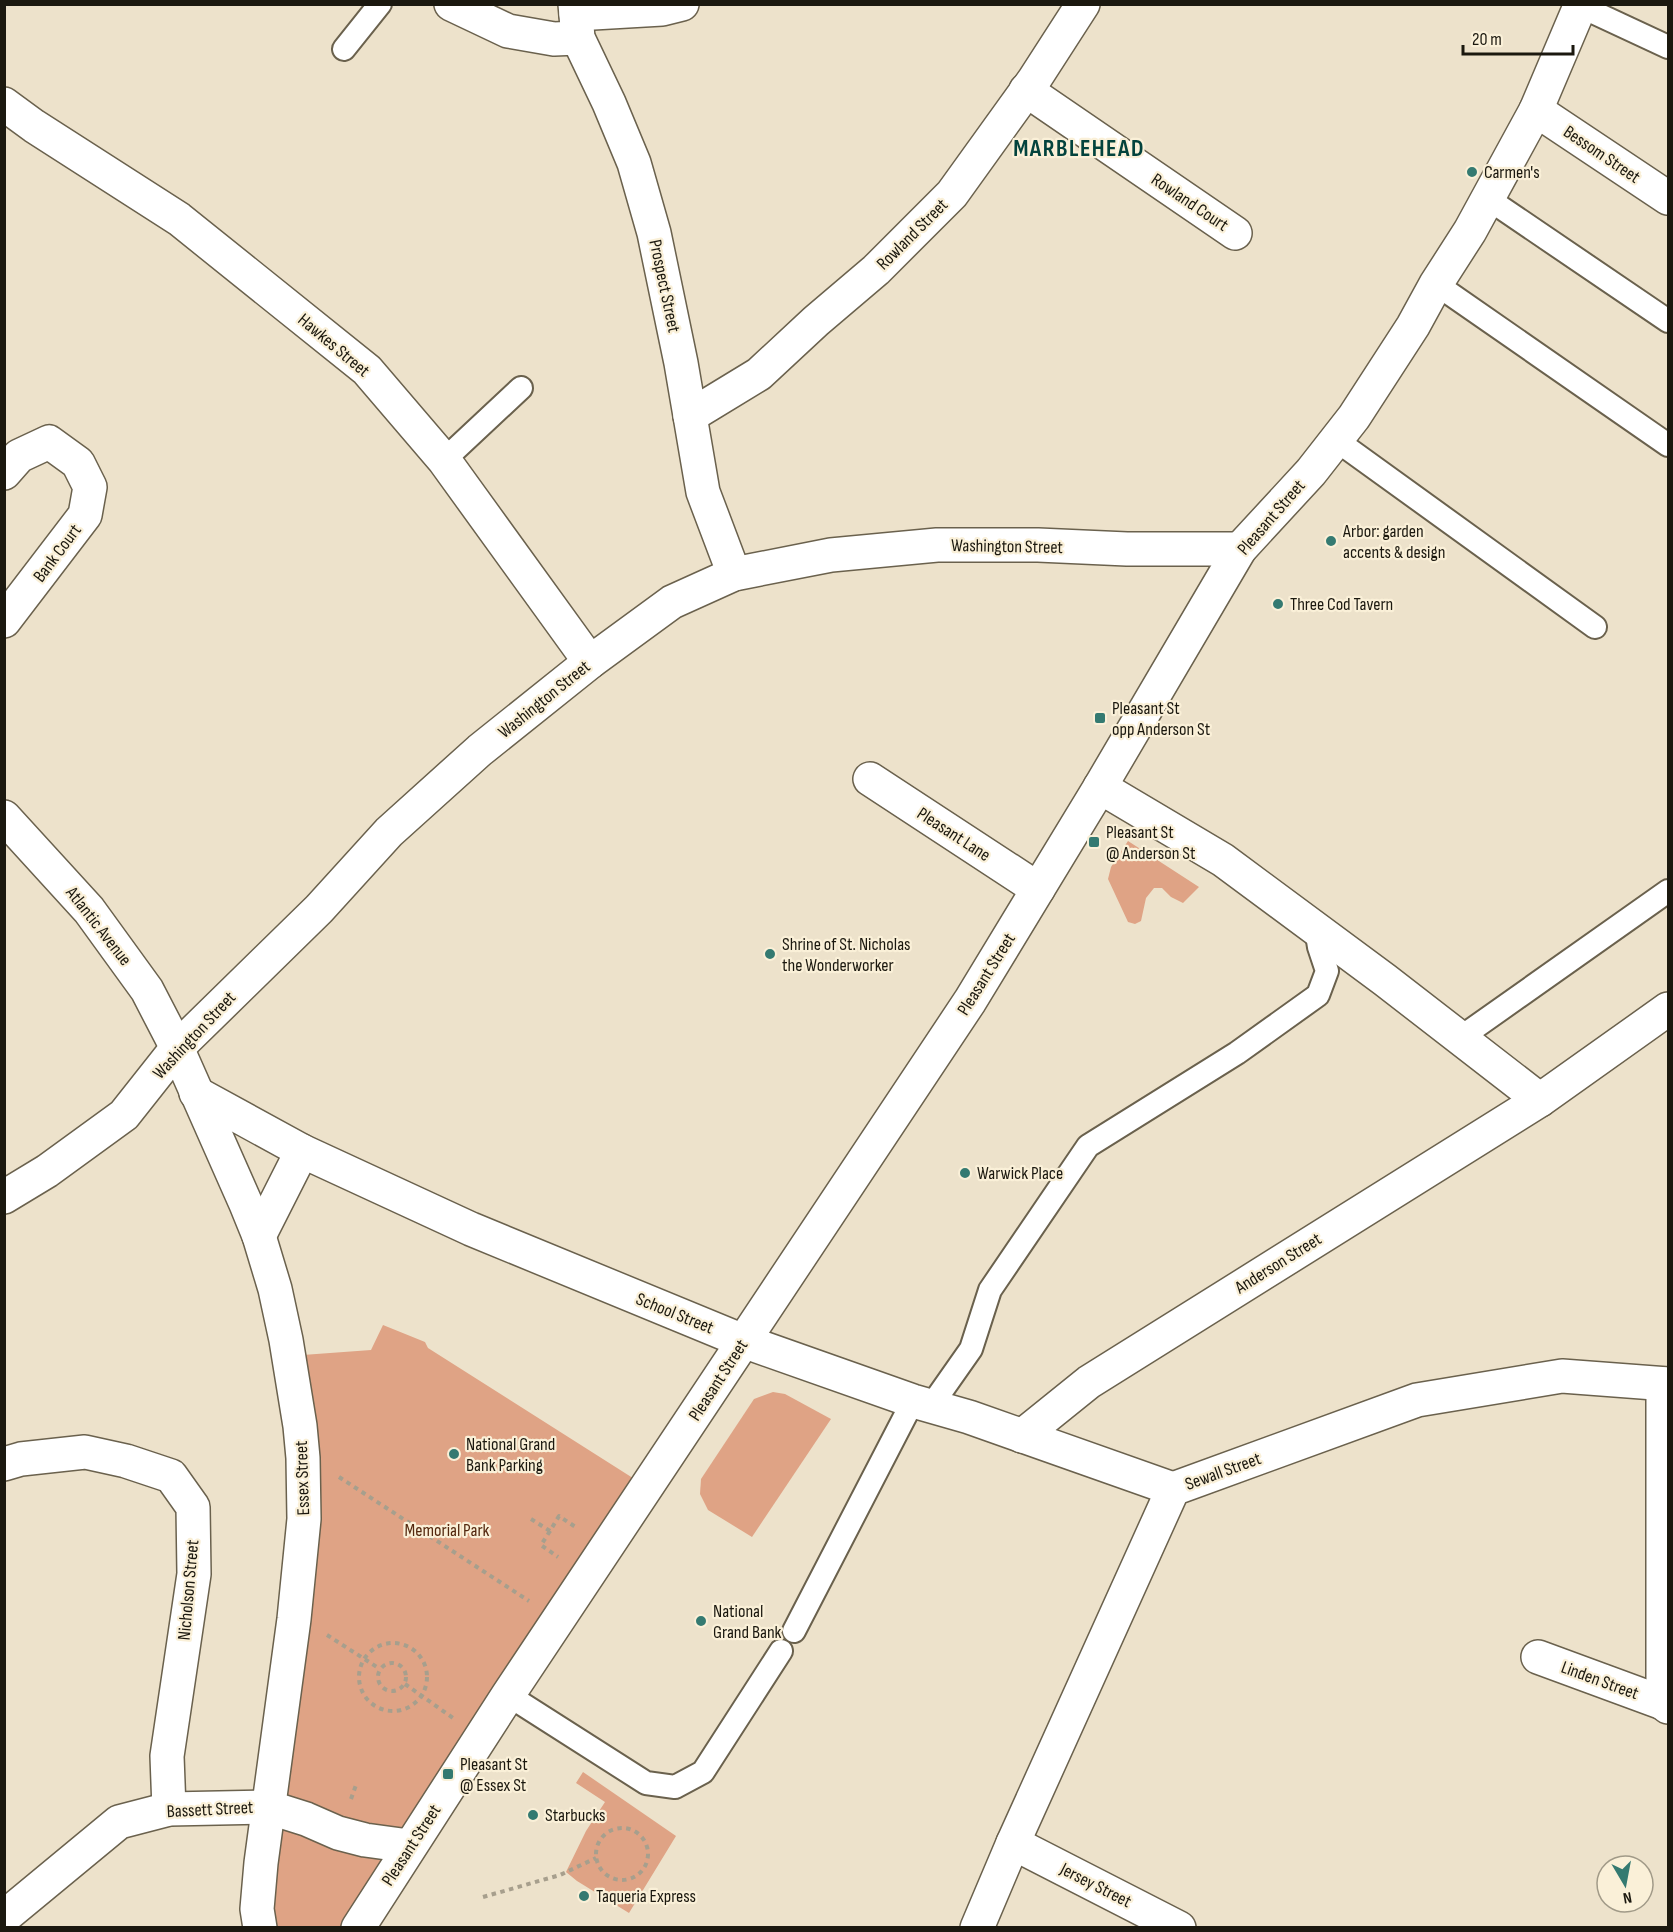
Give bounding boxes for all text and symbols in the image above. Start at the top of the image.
scale bar [1463,18,1572,56]
text: 20 m [1472,29,1502,50]
street label: Bessom Street [1559,121,1644,188]
district label: MARBLEHEAD [1013,134,1145,163]
place label: Carmen's [1484,162,1540,183]
marker: Carmen's [1465,165,1479,179]
street label: Rowland Court [1147,169,1233,236]
street label: Rowland Street [872,194,953,274]
street label: Prospect Street [644,238,685,335]
street label: Hawkes Street [294,309,374,382]
street label: Pleasant Street [1233,475,1310,559]
street label: Bank Court [29,520,86,586]
place label: Arbor: garden accents & design [1342,521,1445,563]
marker: Arbor: garden accents & design [1324,534,1338,548]
street label: Washington Street [951,535,1064,558]
place label: Three Cod Tavern [1290,594,1393,615]
marker: Three Cod Tavern [1271,597,1285,611]
street label: Washington Street [494,656,595,743]
place label: Pleasant St opp Anderson St [1112,698,1211,740]
marker: Pleasant St opp Anderson St [1093,711,1107,725]
street label: Pleasant Lane [913,803,994,866]
place label: Pleasant St @ Anderson St [1106,822,1196,864]
marker: Pleasant St @ Anderson St [1087,835,1101,849]
street label: Atlantic Avenue [61,882,136,970]
street label: Pleasant Street [953,929,1020,1019]
place label: Shrine of St. Nicholas the Wonderworker [782,934,911,976]
marker: Shrine of St. Nicholas the Wonderworker [763,947,777,961]
street label: Washington Street [149,987,241,1083]
place label: Warwick Place [977,1163,1063,1184]
marker: Warwick Place [958,1166,972,1180]
street label: Anderson Street [1230,1228,1326,1299]
street label: School Street [633,1288,717,1339]
street label: Pleasant Street [684,1335,753,1425]
place label: National Grand Bank Parking [466,1434,555,1476]
street label: Essex Street [291,1440,314,1516]
marker: National Grand Bank Parking [447,1447,461,1461]
street label: Sewall Street [1182,1448,1264,1495]
park label: Memorial Park [405,1520,490,1541]
street label: Nicholson Street [174,1538,203,1641]
place label: National Grand Bank [713,1601,782,1643]
marker: National Grand Bank [694,1614,708,1628]
street label: Linden Street [1558,1657,1642,1704]
place label: Pleasant St @ Essex St [460,1754,528,1796]
marker: Pleasant St @ Essex St [441,1767,455,1781]
street label: Bassett Street [166,1797,254,1822]
street label: Pleasant Street [377,1800,446,1890]
place label: Starbucks [545,1805,605,1826]
marker: Starbucks [526,1808,540,1822]
north arrow [1595,1854,1655,1914]
street label: Jersey Street [1056,1858,1135,1913]
place label: Taqueria Express [596,1886,696,1907]
text: N [1621,1887,1633,1907]
marker: Taqueria Express [577,1889,591,1903]

